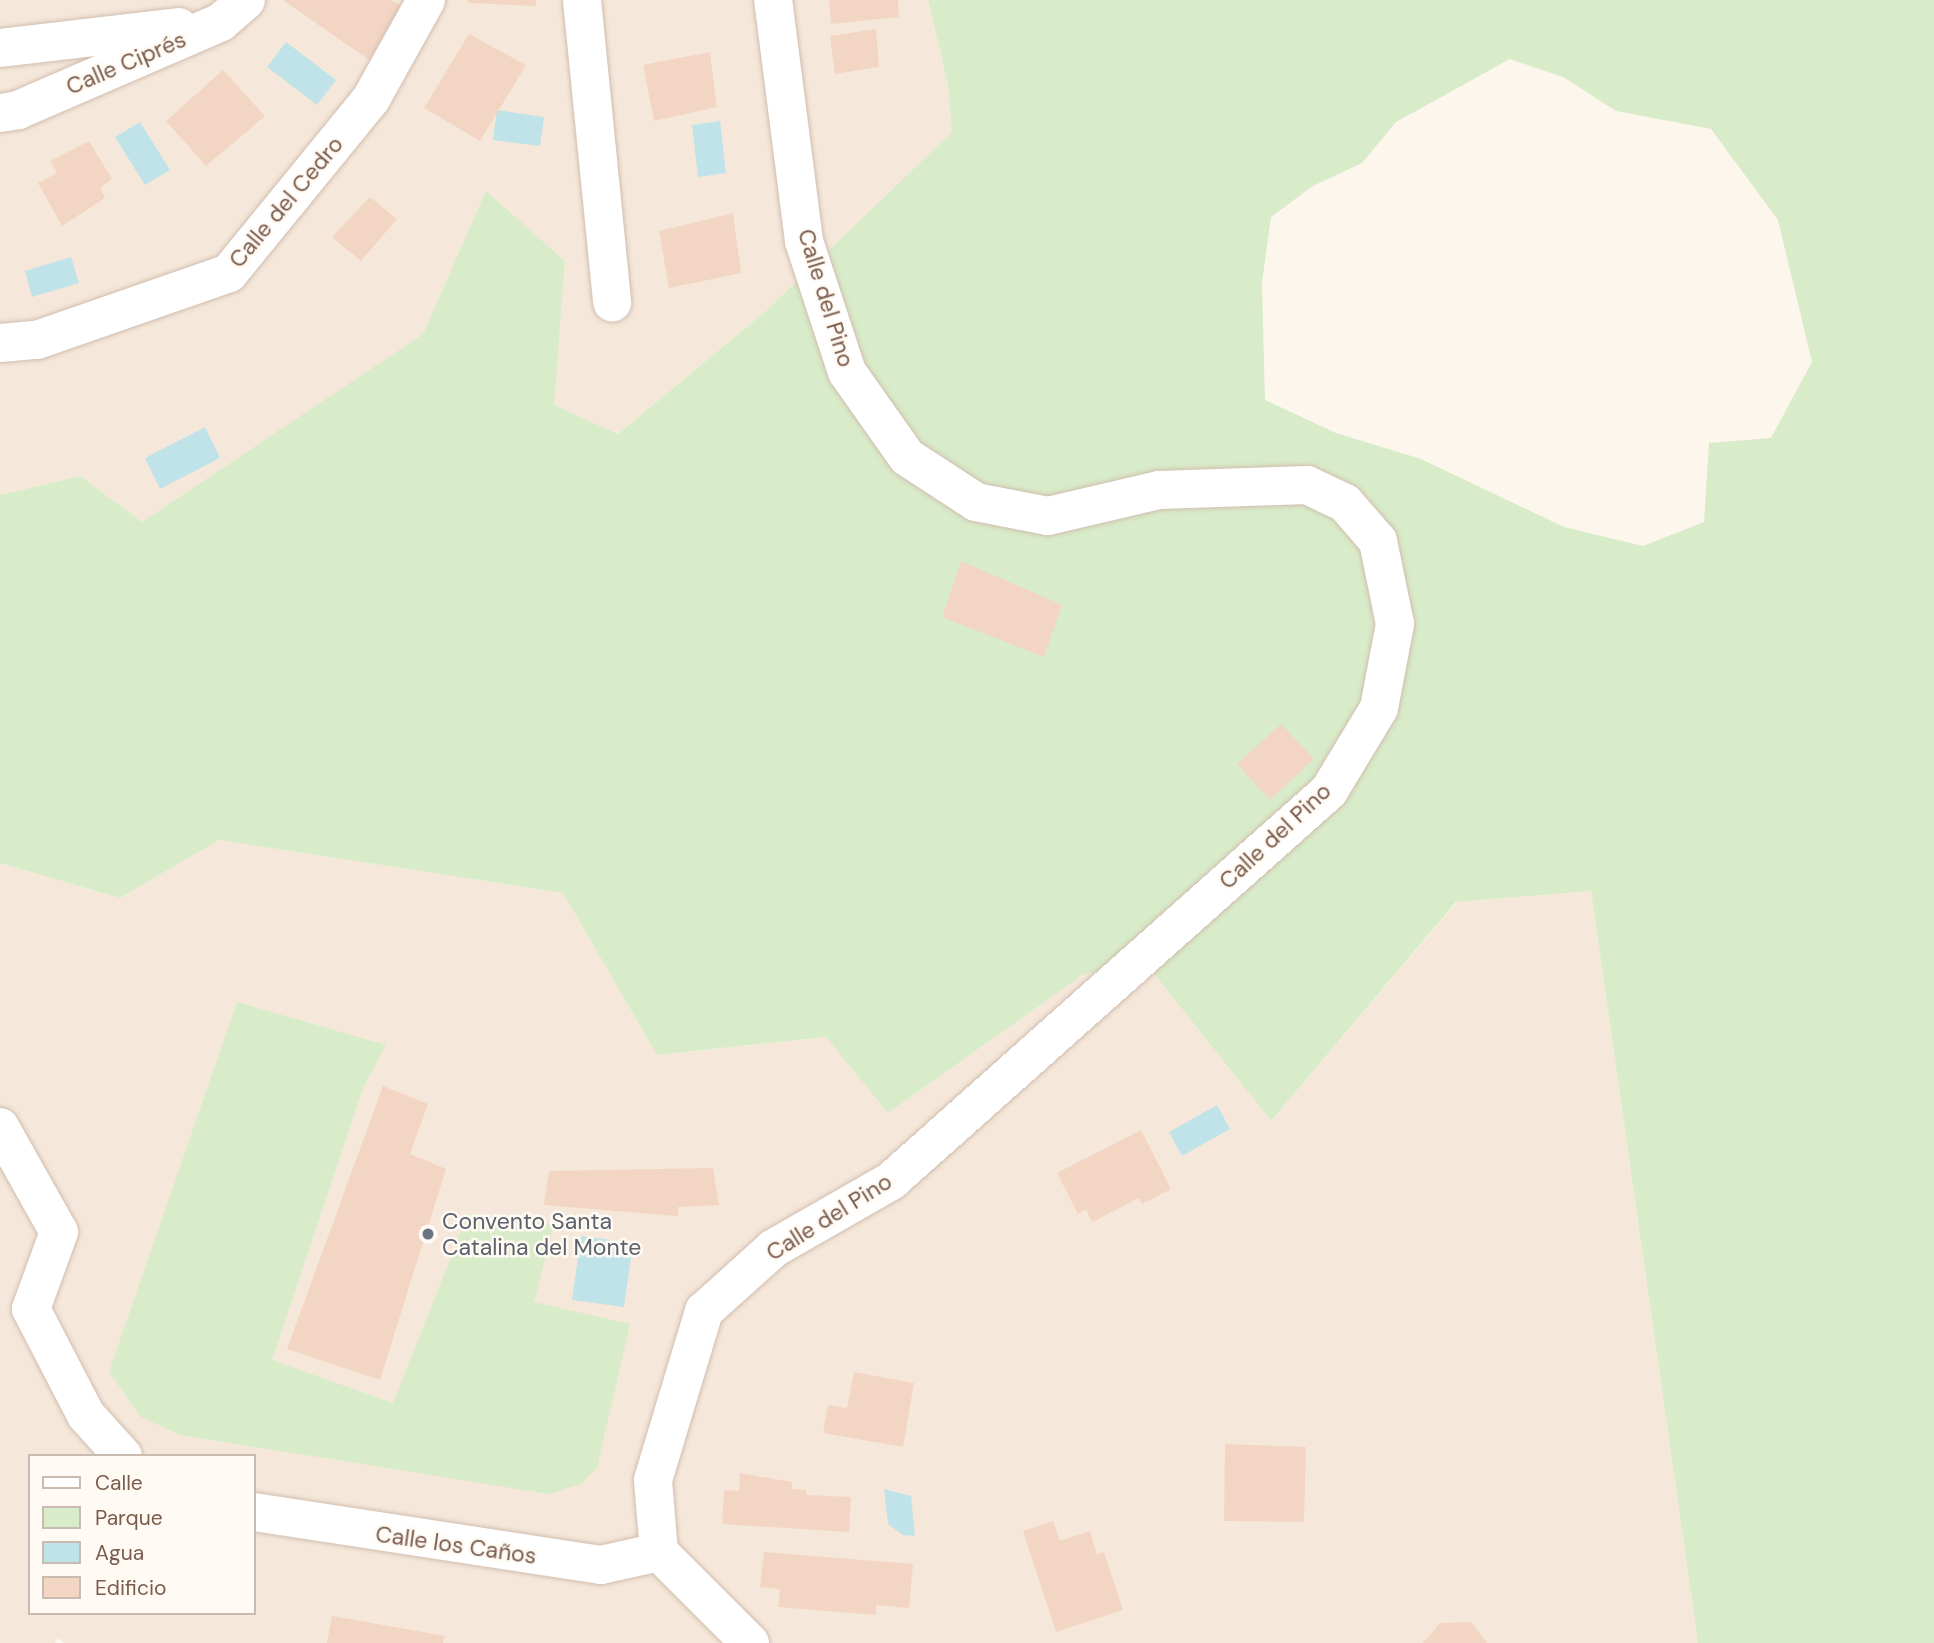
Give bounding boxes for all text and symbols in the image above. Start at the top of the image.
street label: Calle Ciprés [62,25,190,101]
street label: Calle del Cedro [223,131,349,273]
street label: Calle del Pino [792,226,860,370]
street label: Calle del Pino [1213,777,1337,895]
street label: Calle del Pino [761,1167,897,1267]
place label: Convento Santa Catalina del Monte [442,1207,641,1261]
marker: Convento Santa Catalina del Monte [420,1226,436,1242]
legend [28,1454,256,1615]
text: Calle [95,1469,143,1497]
text: Parque [95,1504,163,1532]
street label: Calle los Caños [374,1520,538,1570]
text: Agua [95,1539,144,1567]
text: Edificio [95,1574,166,1602]

